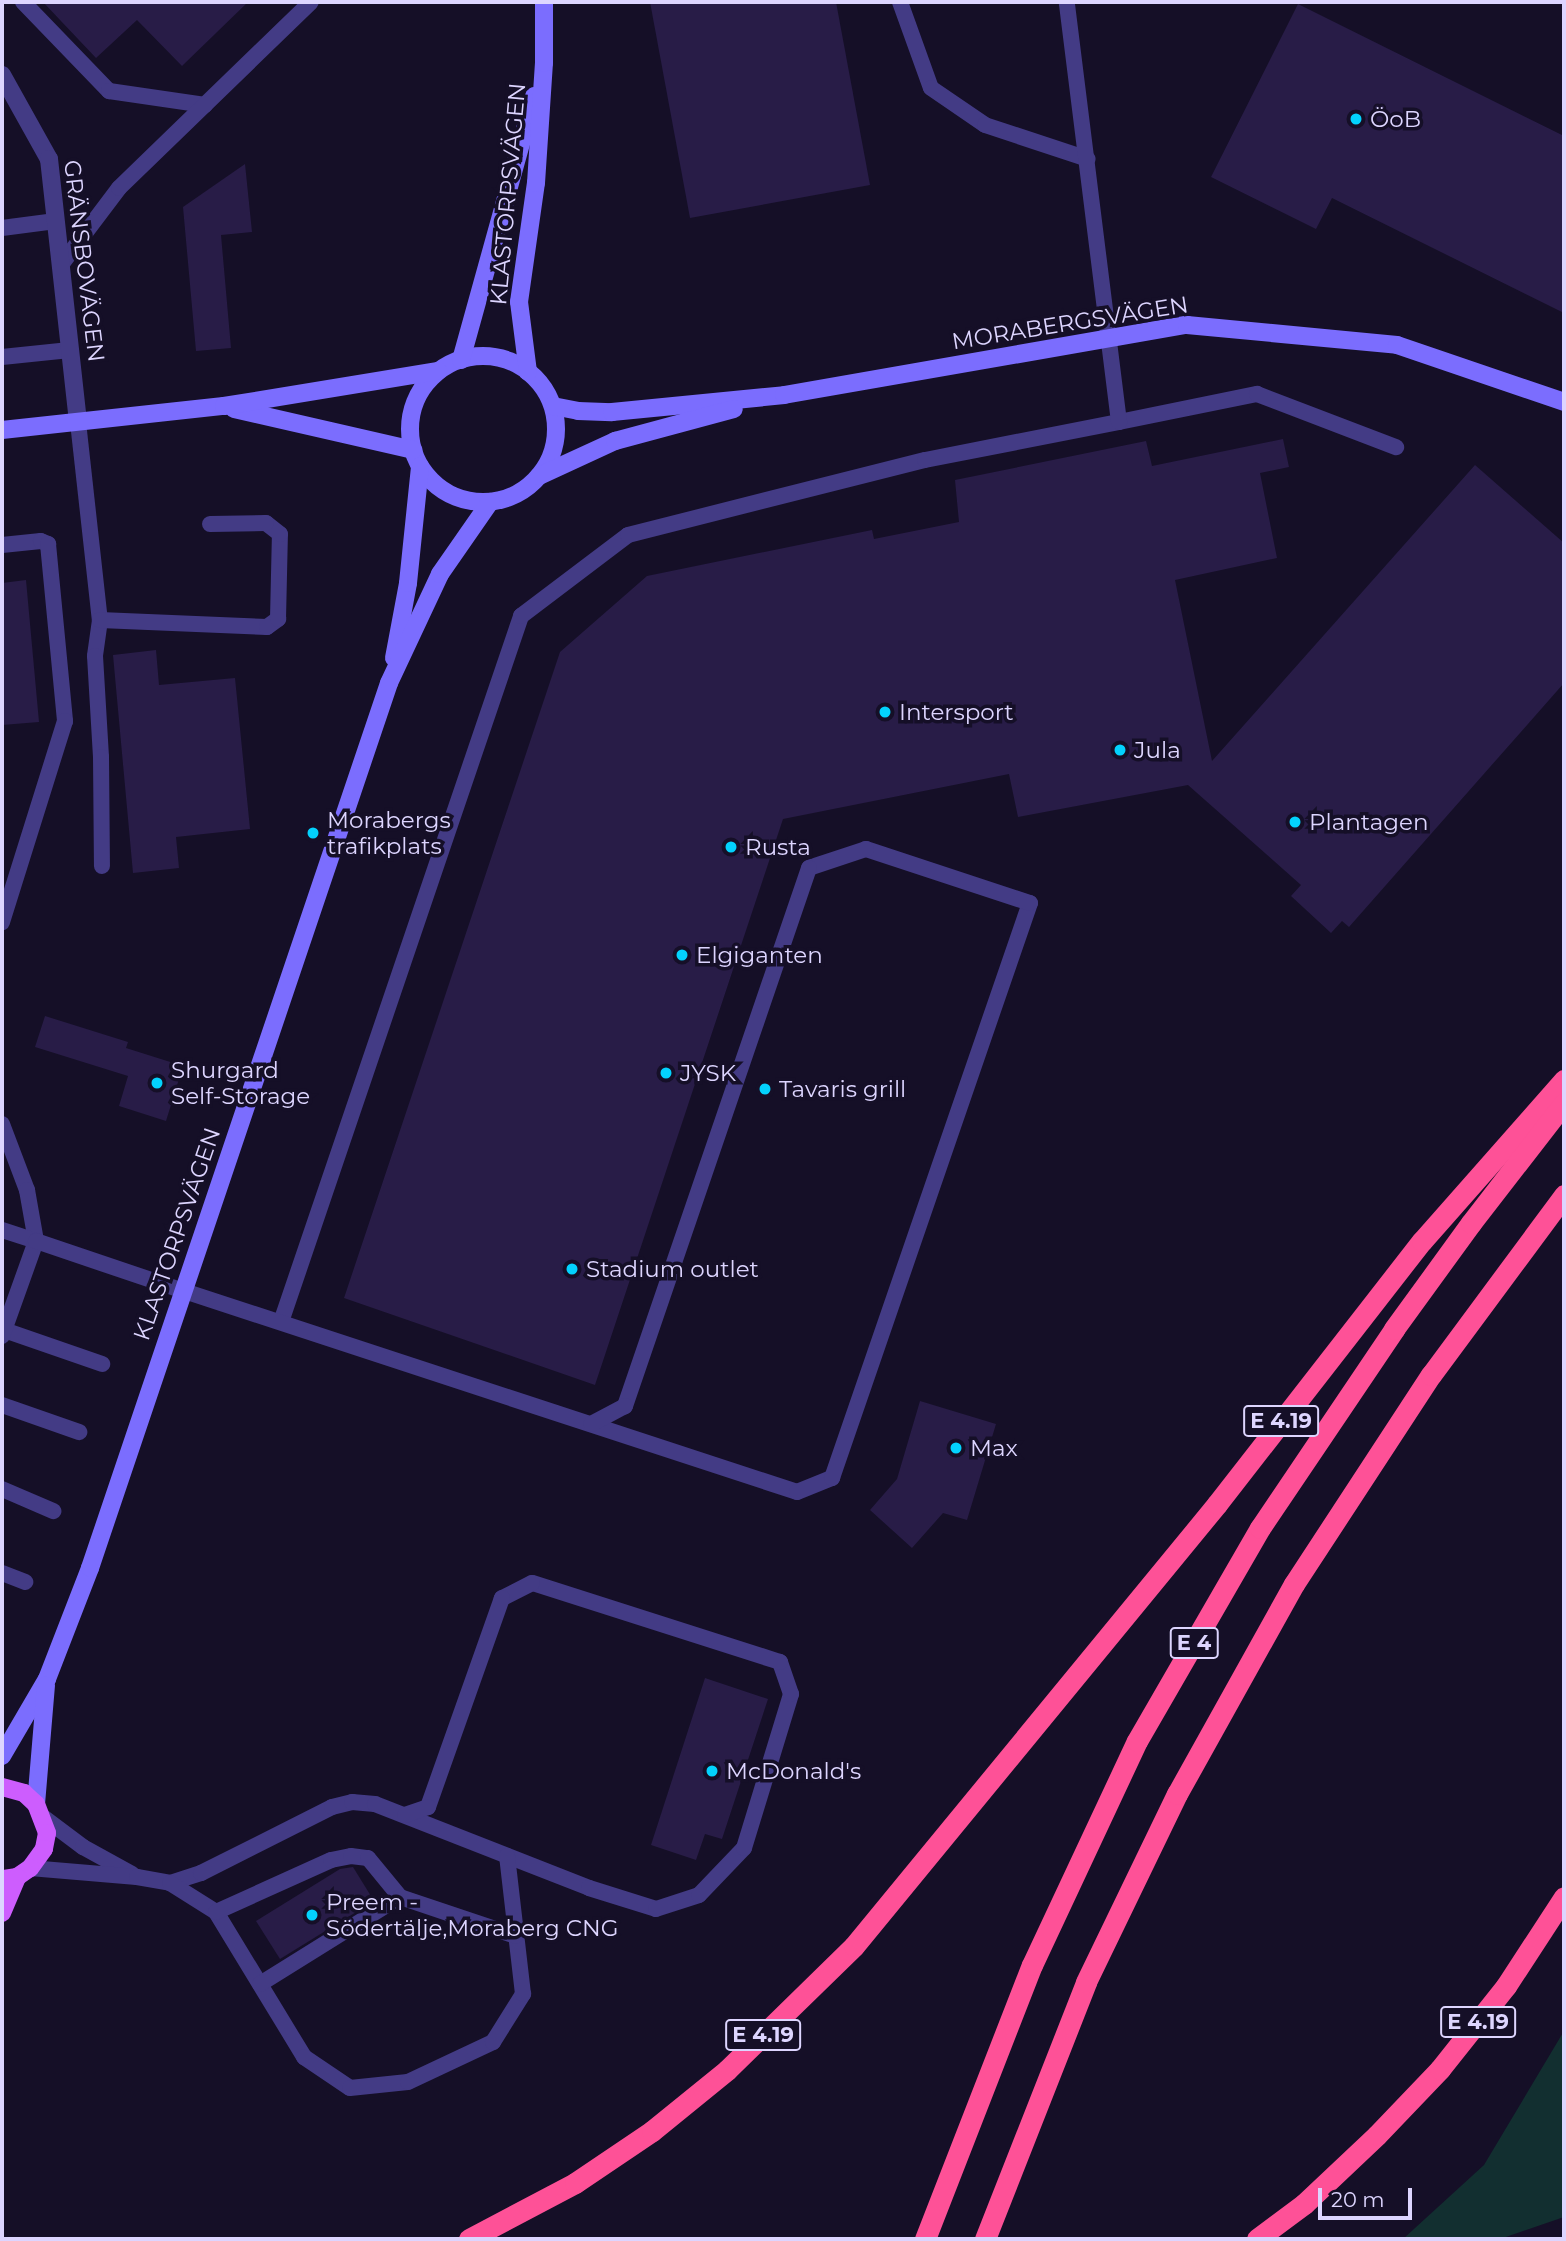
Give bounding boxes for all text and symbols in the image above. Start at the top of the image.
street label: KLASTORPSVÄGEN [485,82,531,306]
place label: ÖoB [1370,105,1421,133]
marker: ÖoB [1348,111,1364,127]
street label: GRÄNSBOVÄGEN [58,158,110,364]
street label: MORABERGSVÄGEN [950,291,1190,355]
place label: Intersport [899,698,1014,726]
marker: Intersport [877,704,893,720]
place label: Jula [1134,736,1181,764]
marker: Jula [1112,742,1128,758]
place label: Morabergs trafikplats [327,806,451,860]
place label: Plantagen [1309,808,1428,836]
marker: Plantagen [1287,814,1303,830]
marker: Morabergs trafikplats [305,825,321,841]
place label: Rusta [745,833,811,861]
marker: Rusta [723,839,739,855]
place label: Elgiganten [696,941,823,969]
marker: Elgiganten [674,947,690,963]
place label: Shurgard Self-Storage [171,1056,310,1110]
place label: JYSK [680,1059,736,1087]
marker: JYSK [658,1065,674,1081]
marker: Shurgard Self-Storage [149,1075,165,1091]
place label: Tavaris grill [779,1075,906,1103]
marker: Tavaris grill [757,1081,773,1097]
street label: KLASTORPSVÄGEN [128,1124,226,1344]
place label: Stadium outlet [586,1255,759,1283]
marker: Stadium outlet [564,1261,580,1277]
road number: E 4.19 [1242,1404,1320,1438]
place label: Max [970,1434,1018,1462]
marker: Max [948,1440,964,1456]
road number: E 4 [1170,1626,1218,1660]
place label: McDonald's [726,1757,861,1785]
marker: McDonald's [704,1763,720,1779]
place label: Preem - Södertälje,Moraberg CNG [326,1888,619,1942]
marker: Preem - Södertälje,Moraberg CNG [304,1907,320,1923]
road number: E 4.19 [1440,2004,1516,2039]
road number: E 4.19 [724,2018,802,2052]
scale bar [1321,2174,1416,2218]
text: 20 m [1331,2187,1385,2212]

